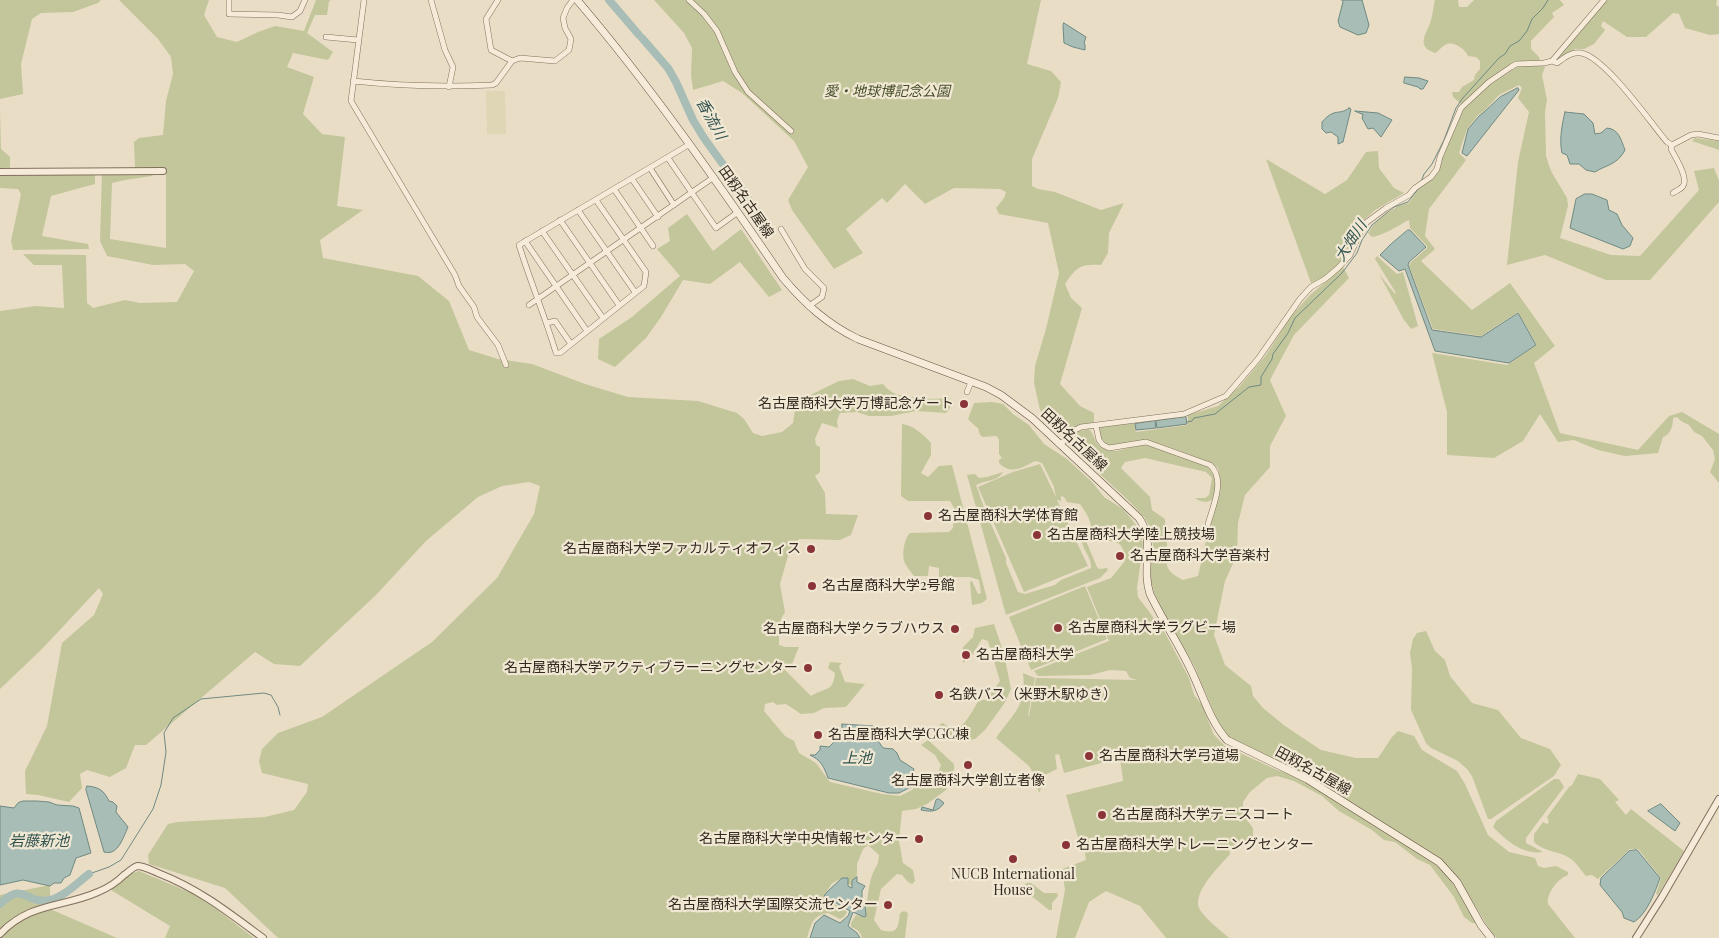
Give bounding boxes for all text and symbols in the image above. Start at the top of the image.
park label: 愛・地球博記念公園 [824,84,950,100]
water label: 香流川 [692,95,730,143]
street label: 田籾名古屋線 [715,163,777,241]
water label: 大畑川 [1331,217,1371,265]
place label: 名古屋商科大学万博記念ゲート [758,396,954,412]
marker: 名古屋商科大学万博記念ゲート [958,398,970,410]
street label: 田籾名古屋線 [1038,405,1110,475]
place label: 名古屋商科大学体育館 [938,508,1078,524]
marker: 名古屋商科大学体育館 [922,510,934,522]
place label: 名古屋商科大学陸上競技場 [1047,527,1215,543]
marker: 名古屋商科大学陸上競技場 [1031,529,1043,541]
place label: 名古屋商科大学ファカルティオフィス [563,541,801,557]
marker: 名古屋商科大学ファカルティオフィス [805,543,817,555]
place label: 名古屋商科大学音楽村 [1130,548,1270,564]
marker: 名古屋商科大学音楽村 [1114,550,1126,562]
place label: 名古屋商科大学2号館 [822,578,955,594]
marker: 名古屋商科大学2号館 [806,580,818,592]
place label: 名古屋商科大学ラグビー場 [1068,620,1236,636]
place label: 名古屋商科大学クラブハウス [763,621,945,637]
marker: 名古屋商科大学ラグビー場 [1052,622,1064,634]
marker: 名古屋商科大学クラブハウス [949,623,961,635]
place label: 名古屋商科大学 [976,647,1074,663]
marker: 名古屋商科大学 [960,649,972,661]
place label: 名古屋商科大学アクティブラーニングセンター [504,660,798,676]
marker: 名古屋商科大学アクティブラーニングセンター [802,662,814,674]
place label: 名鉄バス（米野木駅ゆき） [949,687,1117,703]
marker: 名鉄バス（米野木駅ゆき） [933,689,945,701]
place label: 名古屋商科大学CGC棟 [828,727,969,743]
marker: 名古屋商科大学CGC棟 [812,729,824,741]
street label: 田籾名古屋線 [1272,743,1354,799]
place label: 名古屋商科大学弓道場 [1099,748,1239,764]
water label: 上池 [842,749,872,767]
marker: 名古屋商科大学弓道場 [1083,750,1095,762]
marker: 名古屋商科大学創立者像 [962,759,974,771]
place label: 名古屋商科大学創立者像 [891,773,1045,789]
place label: 名古屋商科大学テニスコート [1112,807,1294,823]
marker: 名古屋商科大学テニスコート [1096,809,1108,821]
place label: 名古屋商科大学中央情報センター [699,831,909,847]
water label: 岩藤新池 [9,832,69,850]
marker: 名古屋商科大学中央情報センター [913,833,925,845]
place label: 名古屋商科大学トレーニングセンター [1076,837,1314,853]
marker: 名古屋商科大学トレーニングセンター [1060,839,1072,851]
marker: NUCB International House [1007,853,1019,865]
place label: NUCB International House [951,867,1075,900]
place label: 名古屋商科大学国際交流センター [668,897,878,913]
marker: 名古屋商科大学国際交流センター [882,899,894,911]

